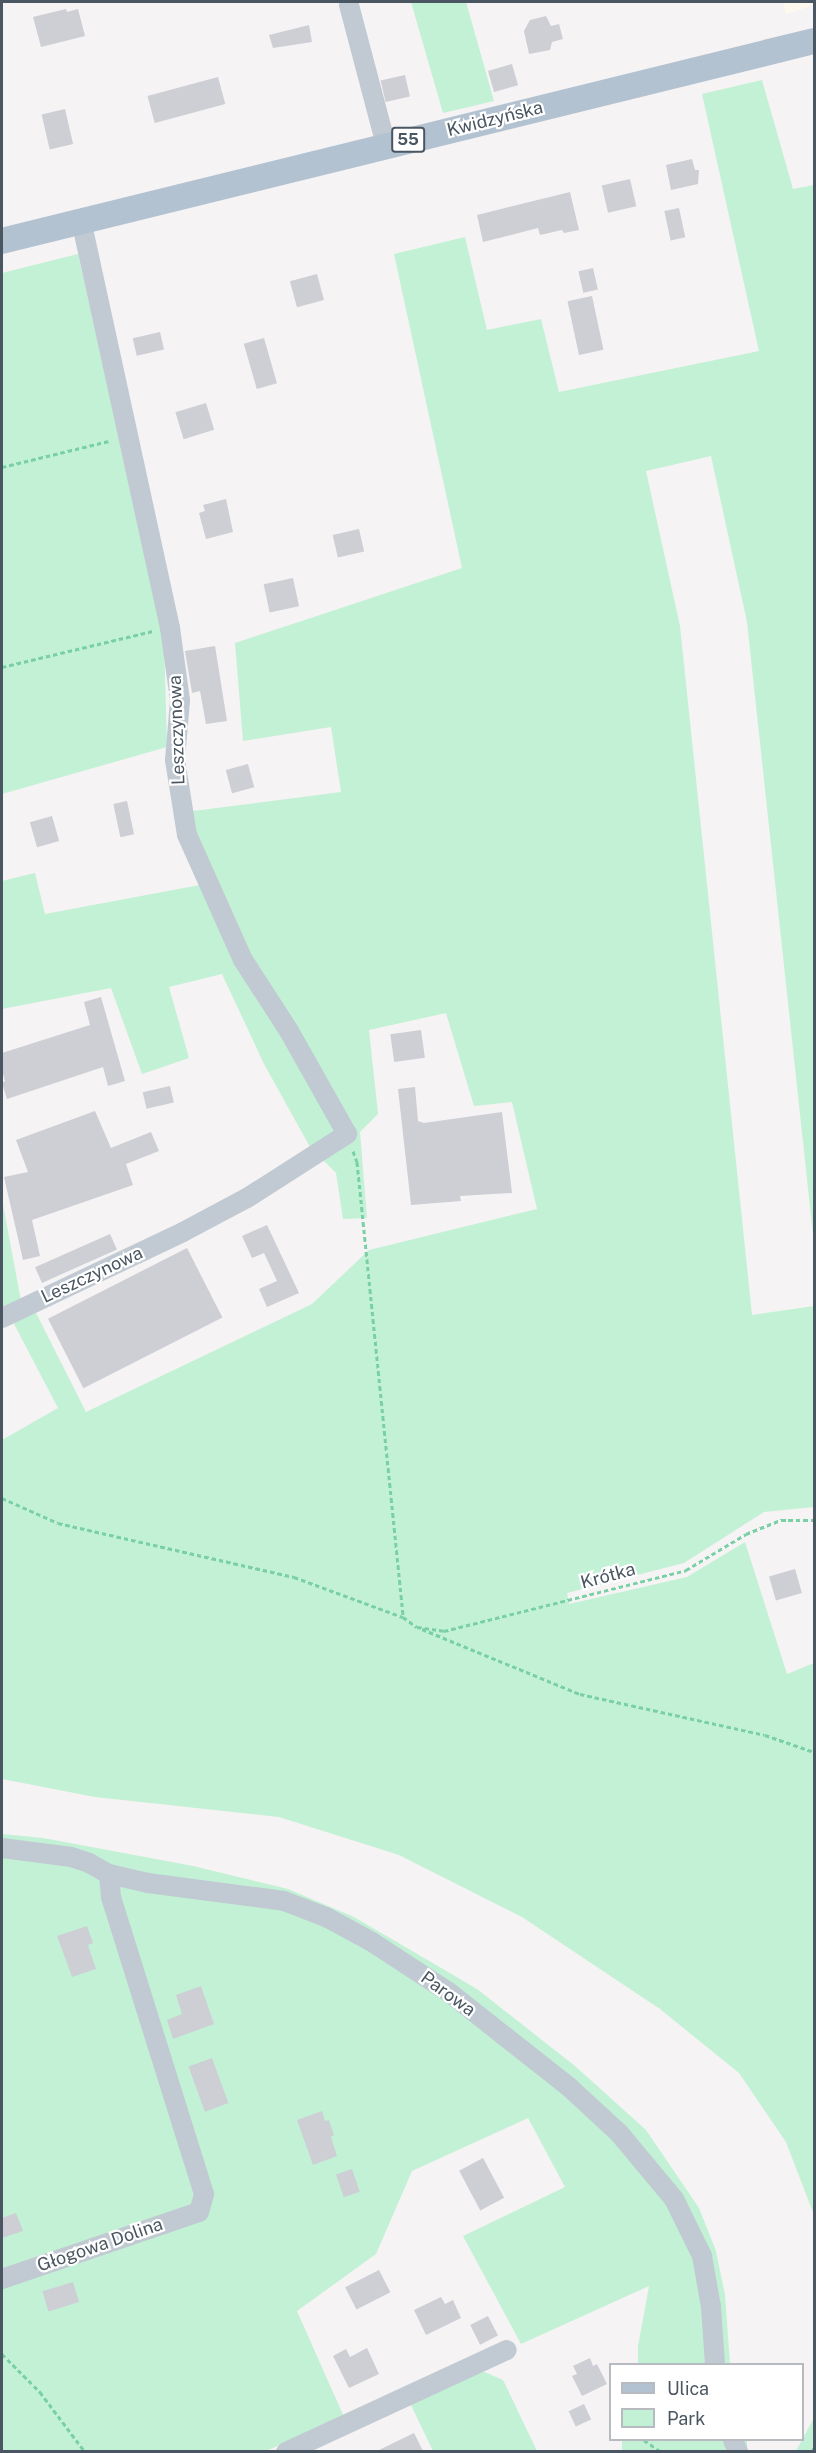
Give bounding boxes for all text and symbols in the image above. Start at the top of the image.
street label: Kwidzyńska [445,97,545,141]
road number: 55 [390,127,426,153]
street label: Leszczynowa [164,675,190,785]
street label: Leszczynowa [38,1242,146,1308]
street label: Krótka [578,1558,638,1594]
street label: Parowa [417,1967,479,2021]
street label: Głogowa Dolina [34,2213,166,2277]
legend [609,2363,804,2441]
text: Ulica [667,2378,709,2399]
text: Park [667,2408,705,2429]

